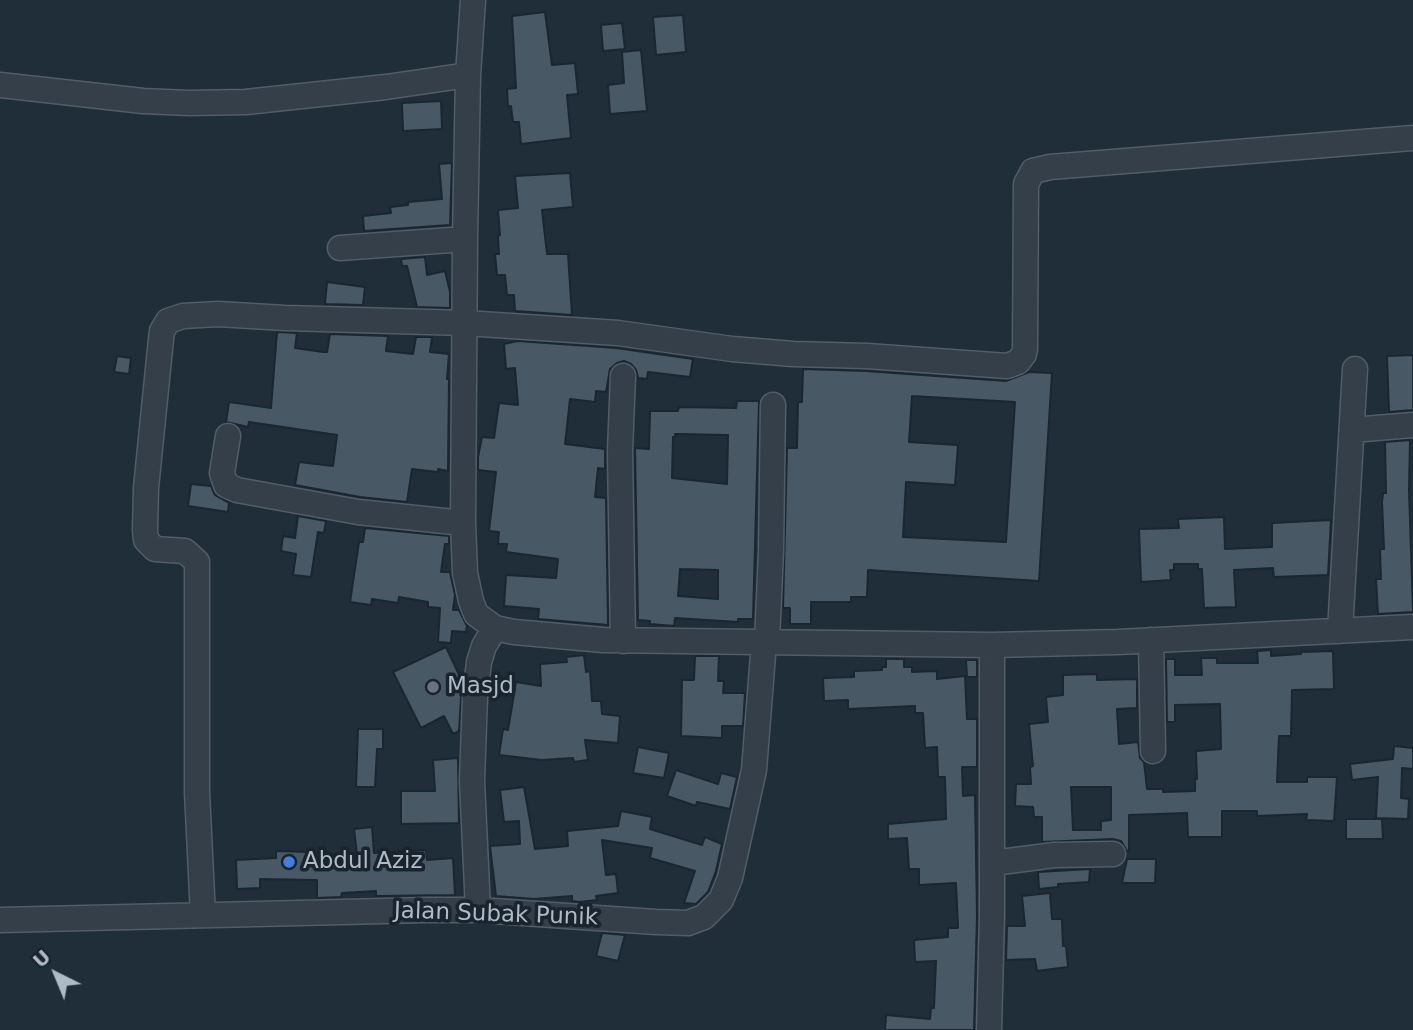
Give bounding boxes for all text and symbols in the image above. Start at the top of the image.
place label: Masjd [447,673,514,701]
marker: Masjd [425,679,441,695]
place label: Abdul Aziz [303,848,422,876]
marker: Abdul Aziz [281,854,297,870]
street label: Jalan Subak Punik [394,898,598,932]
north arrow [21,939,91,1009]
text: U [29,945,55,972]

